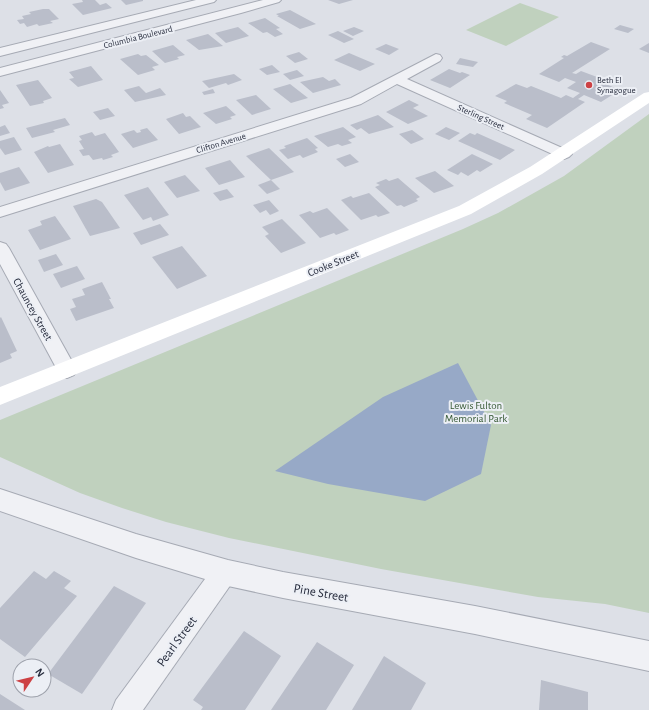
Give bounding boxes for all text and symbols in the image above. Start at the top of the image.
street label: Columbia Boulevard [103,24,174,50]
place label: Beth El Synagogue [597,76,636,95]
marker: Beth El Synagogue [584,80,594,90]
street label: Sterling Street [456,103,506,132]
street label: Clifton Avenue [195,132,247,155]
street label: Cooke Street [306,248,361,279]
street label: Chauncey Street [11,276,54,343]
park label: Lewis Fulton Memorial Park [445,400,507,424]
street label: Pine Street [292,582,349,605]
street label: Pearl Street [155,614,200,669]
north arrow [12,658,52,698]
text: N [33,666,46,679]

